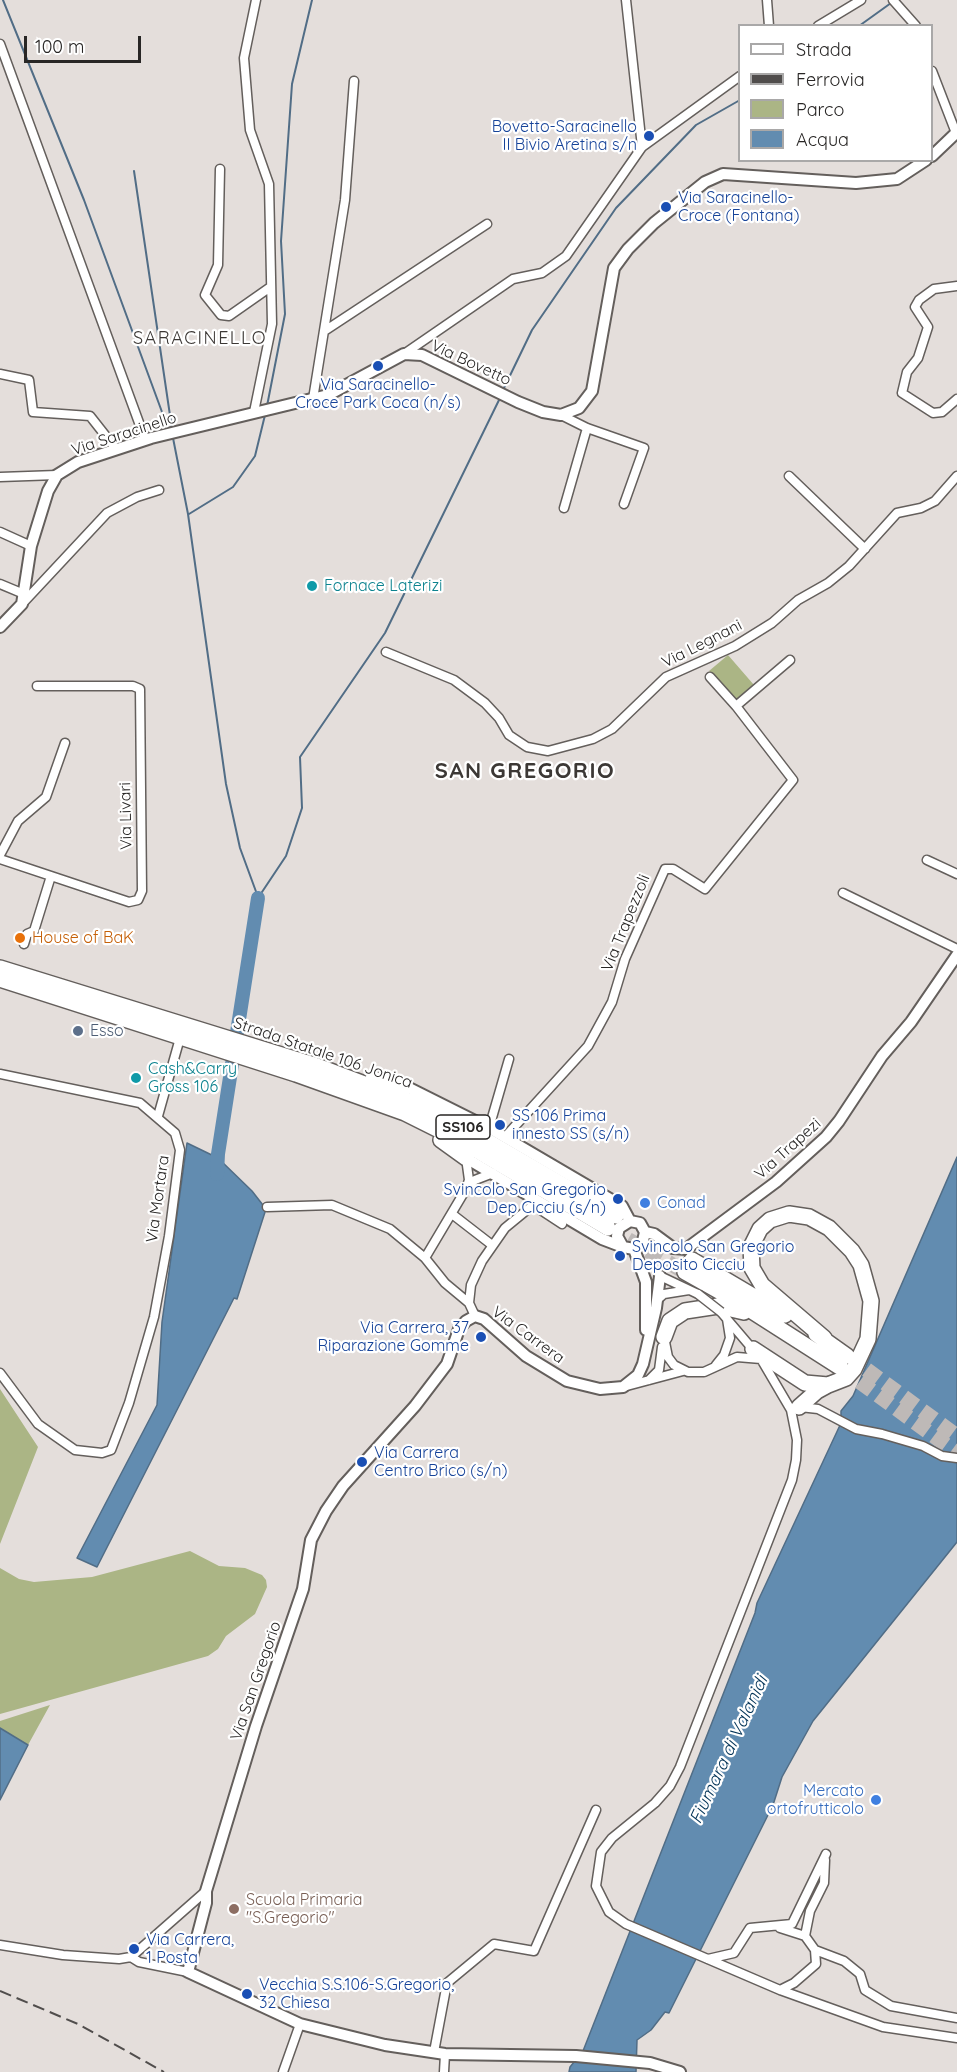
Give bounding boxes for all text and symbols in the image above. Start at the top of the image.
scale bar [27,24,144,62]
legend [738,24,933,162]
text: 100 m [35,35,84,58]
text: Strada [796,38,852,61]
text: Ferrovia [796,68,865,91]
text: Parco [796,98,844,121]
place label: Bovetto-Saracinello II Bivio Aretina s/n [492,117,637,155]
text: Acqua [796,128,849,151]
marker: Bovetto-Saracinello II Bivio Aretina s/n [642,129,656,143]
place label: Via Saracinello- Croce (Fontana) [678,188,799,226]
marker: Via Saracinello- Croce (Fontana) [659,200,673,214]
district label: SARACINELLO [133,328,267,350]
street label: Via Bovetto [428,336,514,390]
marker: Via Saracinello- Croce Park Coca (n/s) [371,359,385,373]
place label: Via Saracinello- Croce Park Coca (n/s) [295,375,461,413]
street label: Via Saracinello [69,408,179,460]
place label: Fornace Laterizi [324,576,443,596]
marker: Fornace Laterizi [305,579,319,593]
street label: Via Legnani [659,616,745,672]
district label: SAN GREGORIO [435,758,615,784]
street label: Via Livari [116,782,136,850]
street label: Via Trapezzoli [598,872,654,974]
place label: House of BaK [32,928,134,948]
marker: House of BaK [13,931,27,945]
street label: Strada Statale 106 Jonica [231,1013,415,1093]
place label: Esso [90,1021,124,1041]
marker: Esso [71,1024,85,1038]
place label: Cash&Carry Gross 106 [148,1059,237,1097]
marker: Cash&Carry Gross 106 [129,1071,143,1085]
place label: SS 106 Prima innesto SS (s/n) [512,1106,629,1144]
street label: Via Trapezi [751,1114,825,1184]
road number: SS106 [436,1115,490,1139]
marker: SS 106 Prima innesto SS (s/n) [493,1118,507,1132]
street label: Via Mortara [142,1154,174,1244]
place label: Svincolo San Gregorio Dep Cicciu (s/n) [444,1180,606,1218]
marker: Svincolo San Gregorio Dep Cicciu (s/n) [611,1192,625,1206]
place label: Conad [657,1193,706,1213]
marker: Conad [638,1196,652,1210]
place label: Svincolo San Gregorio Deposito Cicciu [632,1237,794,1275]
marker: Svincolo San Gregorio Deposito Cicciu [613,1249,627,1263]
street label: Via Carrera [488,1302,568,1368]
place label: Via Carrera, 37 Riparazione Gomme [317,1318,469,1356]
marker: Via Carrera, 37 Riparazione Gomme [474,1330,488,1344]
place label: Via Carrera Centro Brico (s/n) [374,1443,507,1481]
marker: Via Carrera Centro Brico (s/n) [355,1455,369,1469]
street label: Via San Gregorio [227,1619,285,1743]
water label: Fiumara di Valanidi [685,1673,773,1827]
place label: Mercato ortofrutticolo [767,1781,864,1819]
marker: Mercato ortofrutticolo [869,1793,883,1807]
place label: Scuola Primaria "S.Gregorio" [246,1890,362,1928]
marker: Scuola Primaria "S.Gregorio" [227,1902,241,1916]
place label: Via Carrera, 1 Posta [146,1930,234,1968]
marker: Via Carrera, 1 Posta [127,1942,141,1956]
place label: Vecchia S.S.106-S.Gregorio, 32 Chiesa [259,1975,454,2013]
marker: Vecchia S.S.106-S.Gregorio, 32 Chiesa [240,1987,254,2001]

